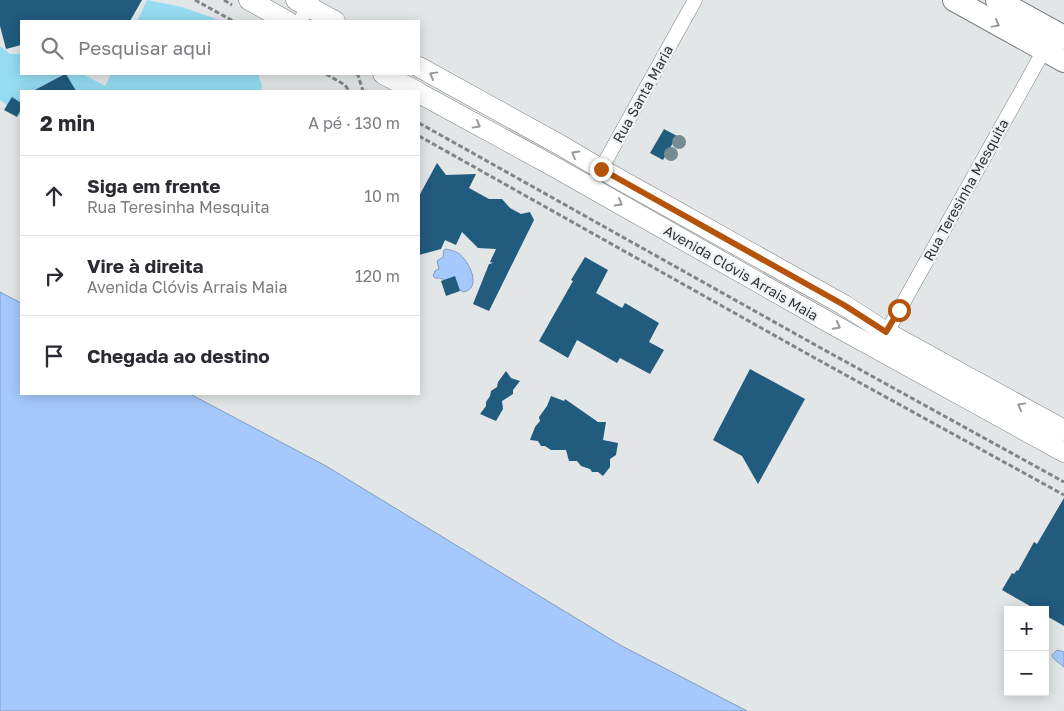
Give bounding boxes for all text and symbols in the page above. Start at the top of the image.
one-way arrow [991,17,1000,27]
search box [20,20,420,75]
icon: search [38,34,66,62]
text: Pesquisar aqui [78,36,212,59]
street label: Rua Santa Maria [609,42,676,145]
one-way arrow [429,71,438,81]
text: 2 min [40,110,95,136]
text: A pé · 130 m [308,113,400,133]
street label: Rua Teresinha Mesquita [919,116,1012,264]
one-way arrow [472,119,481,129]
one-way arrow [572,150,581,160]
route end [590,158,613,181]
text: Siga em frente [87,174,221,197]
icon: ahead [40,182,68,210]
text: 10 m [364,186,400,206]
text: Rua Teresinha Mesquita [87,197,270,217]
one-way arrow [614,197,623,207]
street label: Avenida Clóvis Arrais Maia [661,221,821,324]
text: Vire à direita [87,254,204,277]
icon: right [40,262,68,290]
text: 120 m [355,266,400,286]
text: Avenida Clóvis Arrais Maia [87,277,288,297]
route start [888,299,911,322]
one-way arrow [831,320,840,330]
icon: arrive [40,342,68,370]
text: Chegada ao destino [87,344,270,367]
one-way arrow [1018,402,1027,412]
map controls [1004,606,1049,696]
button: + [1004,606,1049,651]
button: − [1004,651,1049,696]

